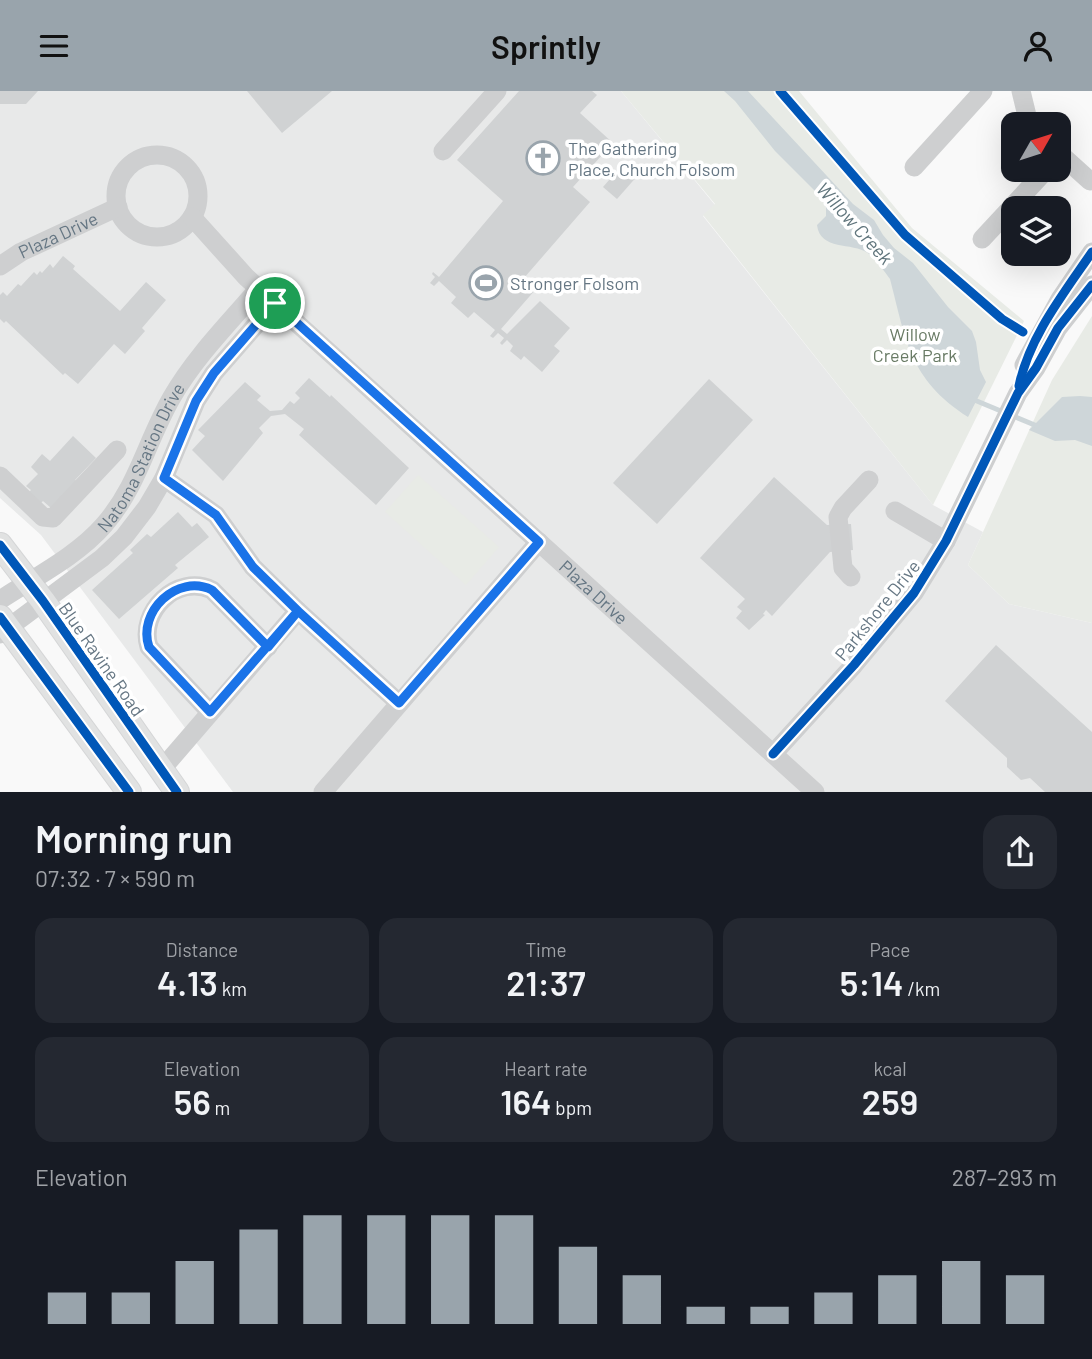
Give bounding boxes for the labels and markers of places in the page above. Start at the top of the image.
place label: The Gathering Place, Church Folsom [568,137,735,180]
church icon: The Gathering Place, Church Folsom [524,139,562,177]
sports icon: Stronger Folsom [467,264,505,302]
place label: Stronger Folsom [510,272,639,294]
pin [245,273,305,333]

